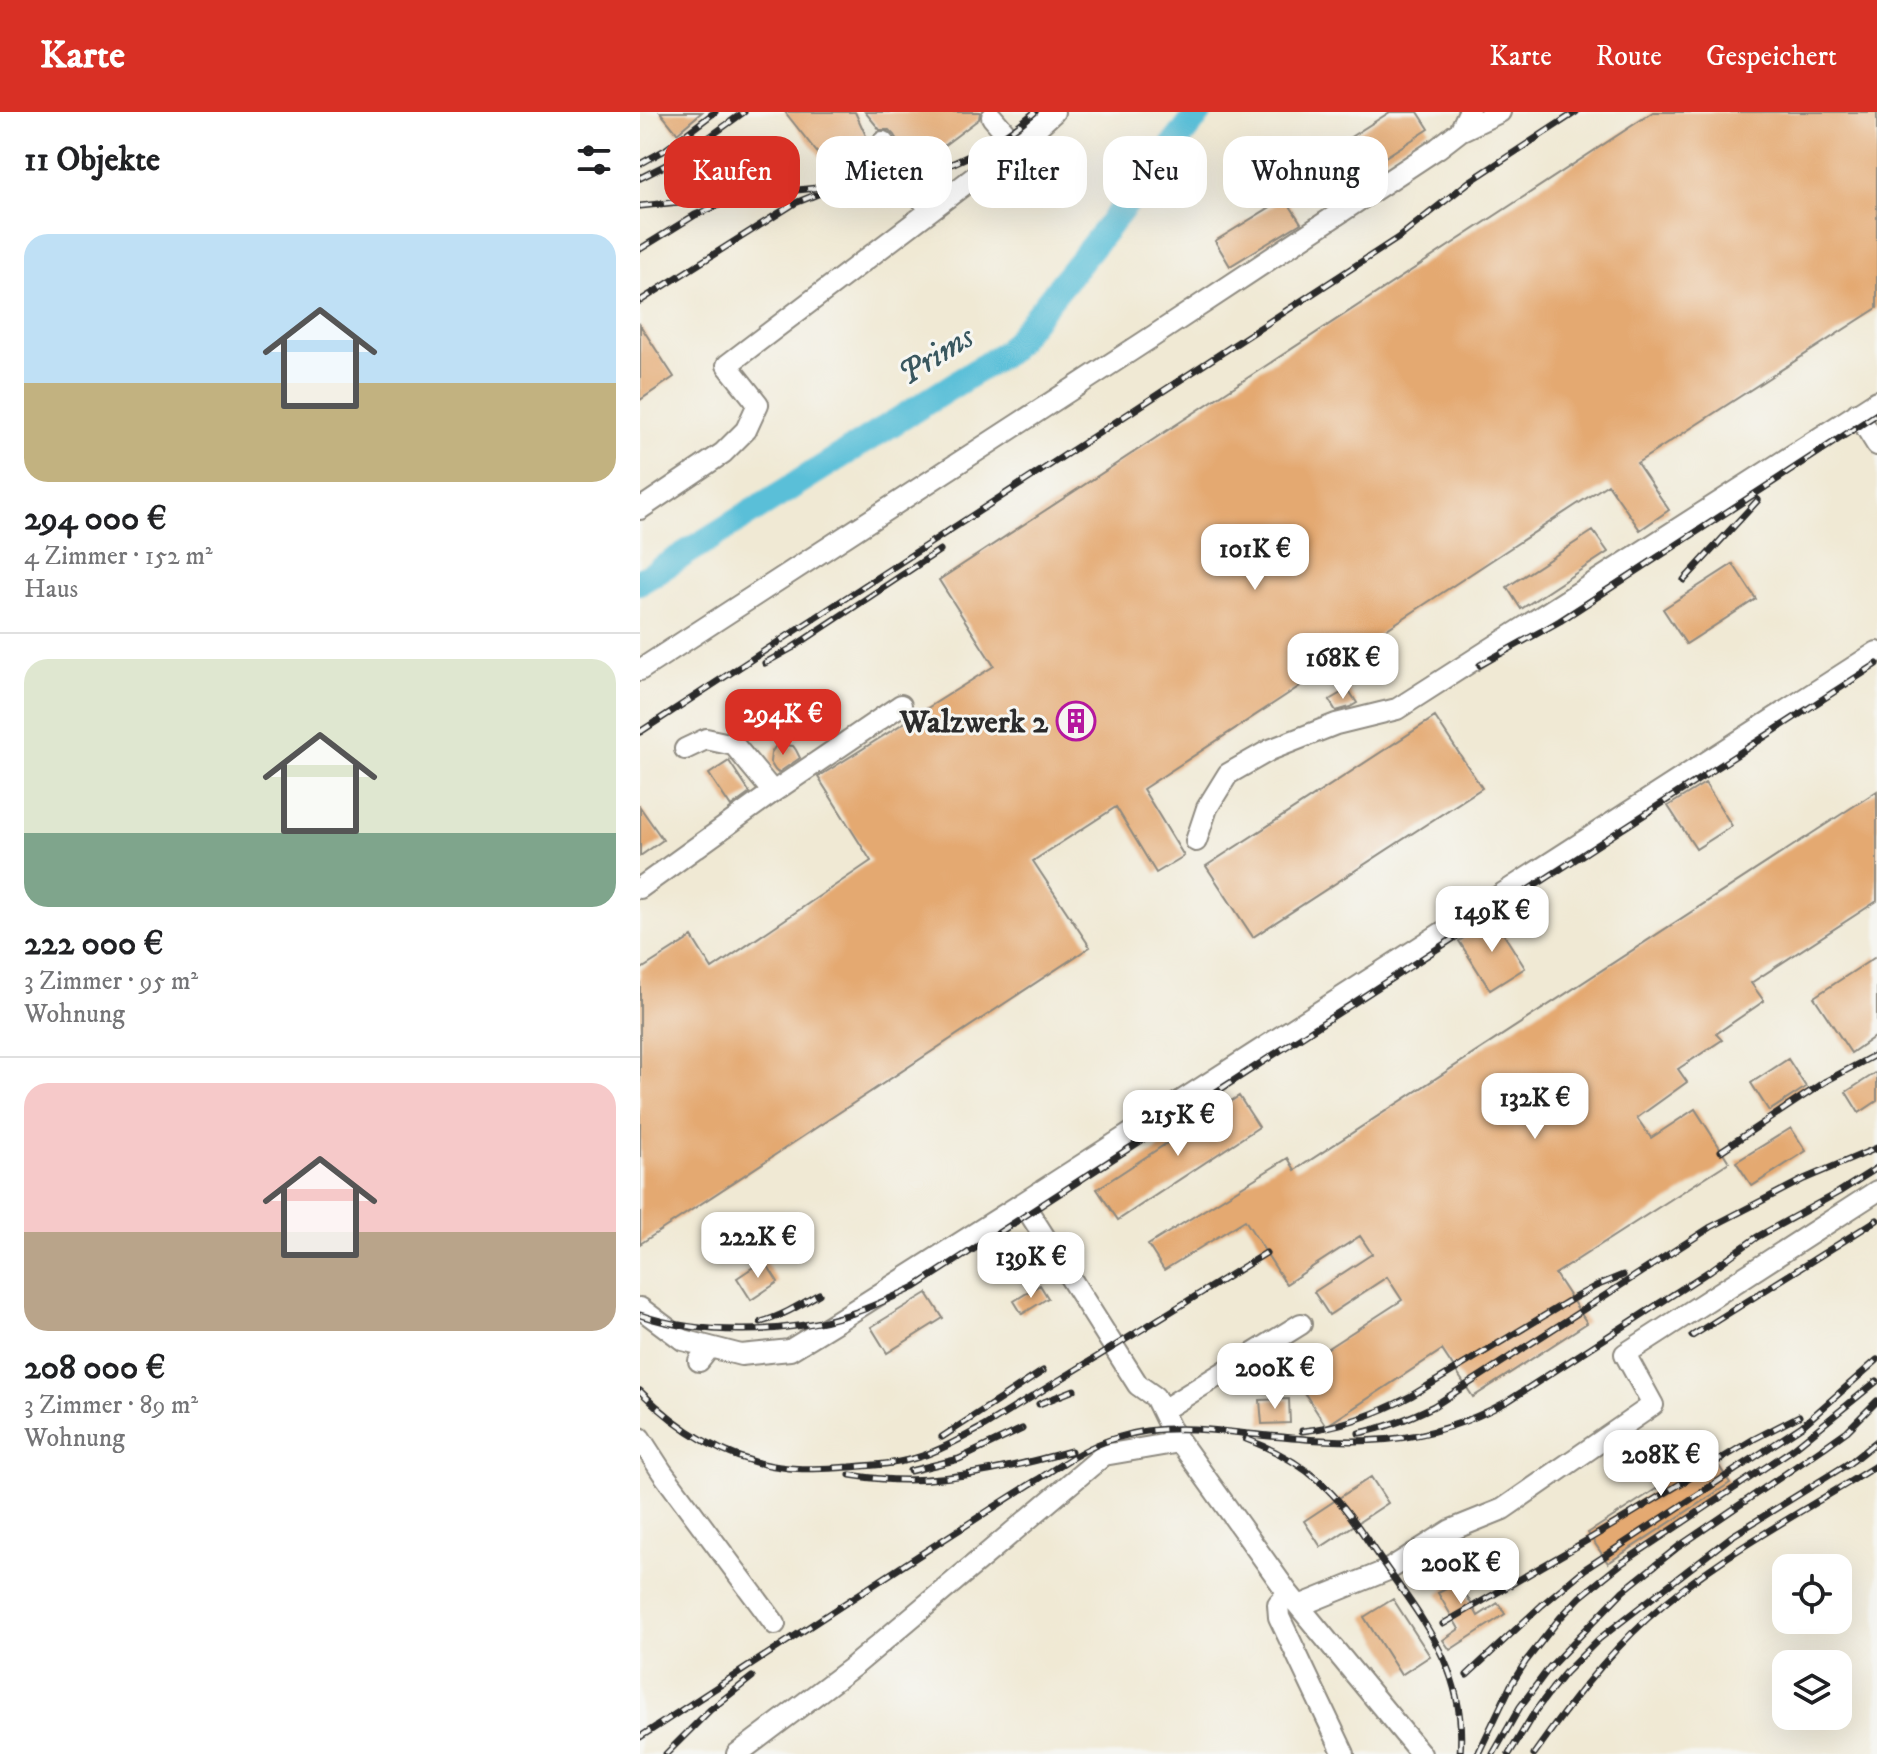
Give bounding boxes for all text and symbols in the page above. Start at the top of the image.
text: Karte [40,32,125,80]
text: Karte [1489,39,1552,74]
text: Route [1596,39,1662,74]
text: Gespeichert [1706,39,1837,74]
chip: Kaufen [664,136,800,208]
chip: Mieten [816,136,952,208]
chip: Filter [968,136,1087,208]
chip: Neu [1103,136,1207,208]
chip: Wohnung [1223,136,1388,208]
icon: filters [572,138,616,182]
text: 11 Objekte [24,139,160,181]
icon: home [248,286,392,430]
water label: Prims [890,316,983,395]
text: 294 000 € [24,498,167,540]
pin: 101K € [1190,524,1320,592]
text: 101K € [1219,533,1291,566]
text: 4 Zimmer · 152 m² [24,540,213,573]
text: Haus [24,573,78,606]
pin: 168K € [1278,633,1408,701]
text: 168K € [1305,642,1381,675]
pin: 294K € [718,689,848,757]
text: 294K € [743,698,823,731]
building icon: Walzwerk 2 [1055,700,1097,742]
place label: Walzwerk 2 [899,703,1048,743]
icon: home [248,711,392,855]
pin: 149K € [1427,886,1557,954]
text: 149K € [1454,895,1530,928]
text: 222 000 € [24,923,164,965]
text: 3 Zimmer · 95 m² [24,965,198,998]
text: Wohnung [24,998,125,1031]
pin: 132K € [1470,1073,1600,1141]
text: 132K € [1499,1082,1571,1115]
pin: 215K € [1113,1090,1243,1158]
text: 215K € [1141,1099,1215,1132]
icon: home [248,1135,392,1279]
pin: 222K € [693,1212,823,1280]
text: 222K € [719,1221,797,1254]
pin: 139K € [966,1232,1096,1300]
text: 139K € [995,1241,1067,1274]
pin: 200K € [1210,1343,1340,1411]
text: 208 000 € [24,1347,165,1389]
text: 200K € [1235,1352,1315,1385]
text: 3 Zimmer · 89 m² [24,1389,198,1422]
text: Wohnung [24,1422,125,1455]
pin: 208K € [1596,1430,1726,1498]
text: 208K € [1622,1439,1700,1472]
pin: 200K € [1396,1538,1526,1606]
text: 200K € [1421,1547,1501,1580]
map controls [1772,1554,1852,1730]
button: locate [1772,1554,1852,1634]
button: layers [1772,1650,1852,1730]

